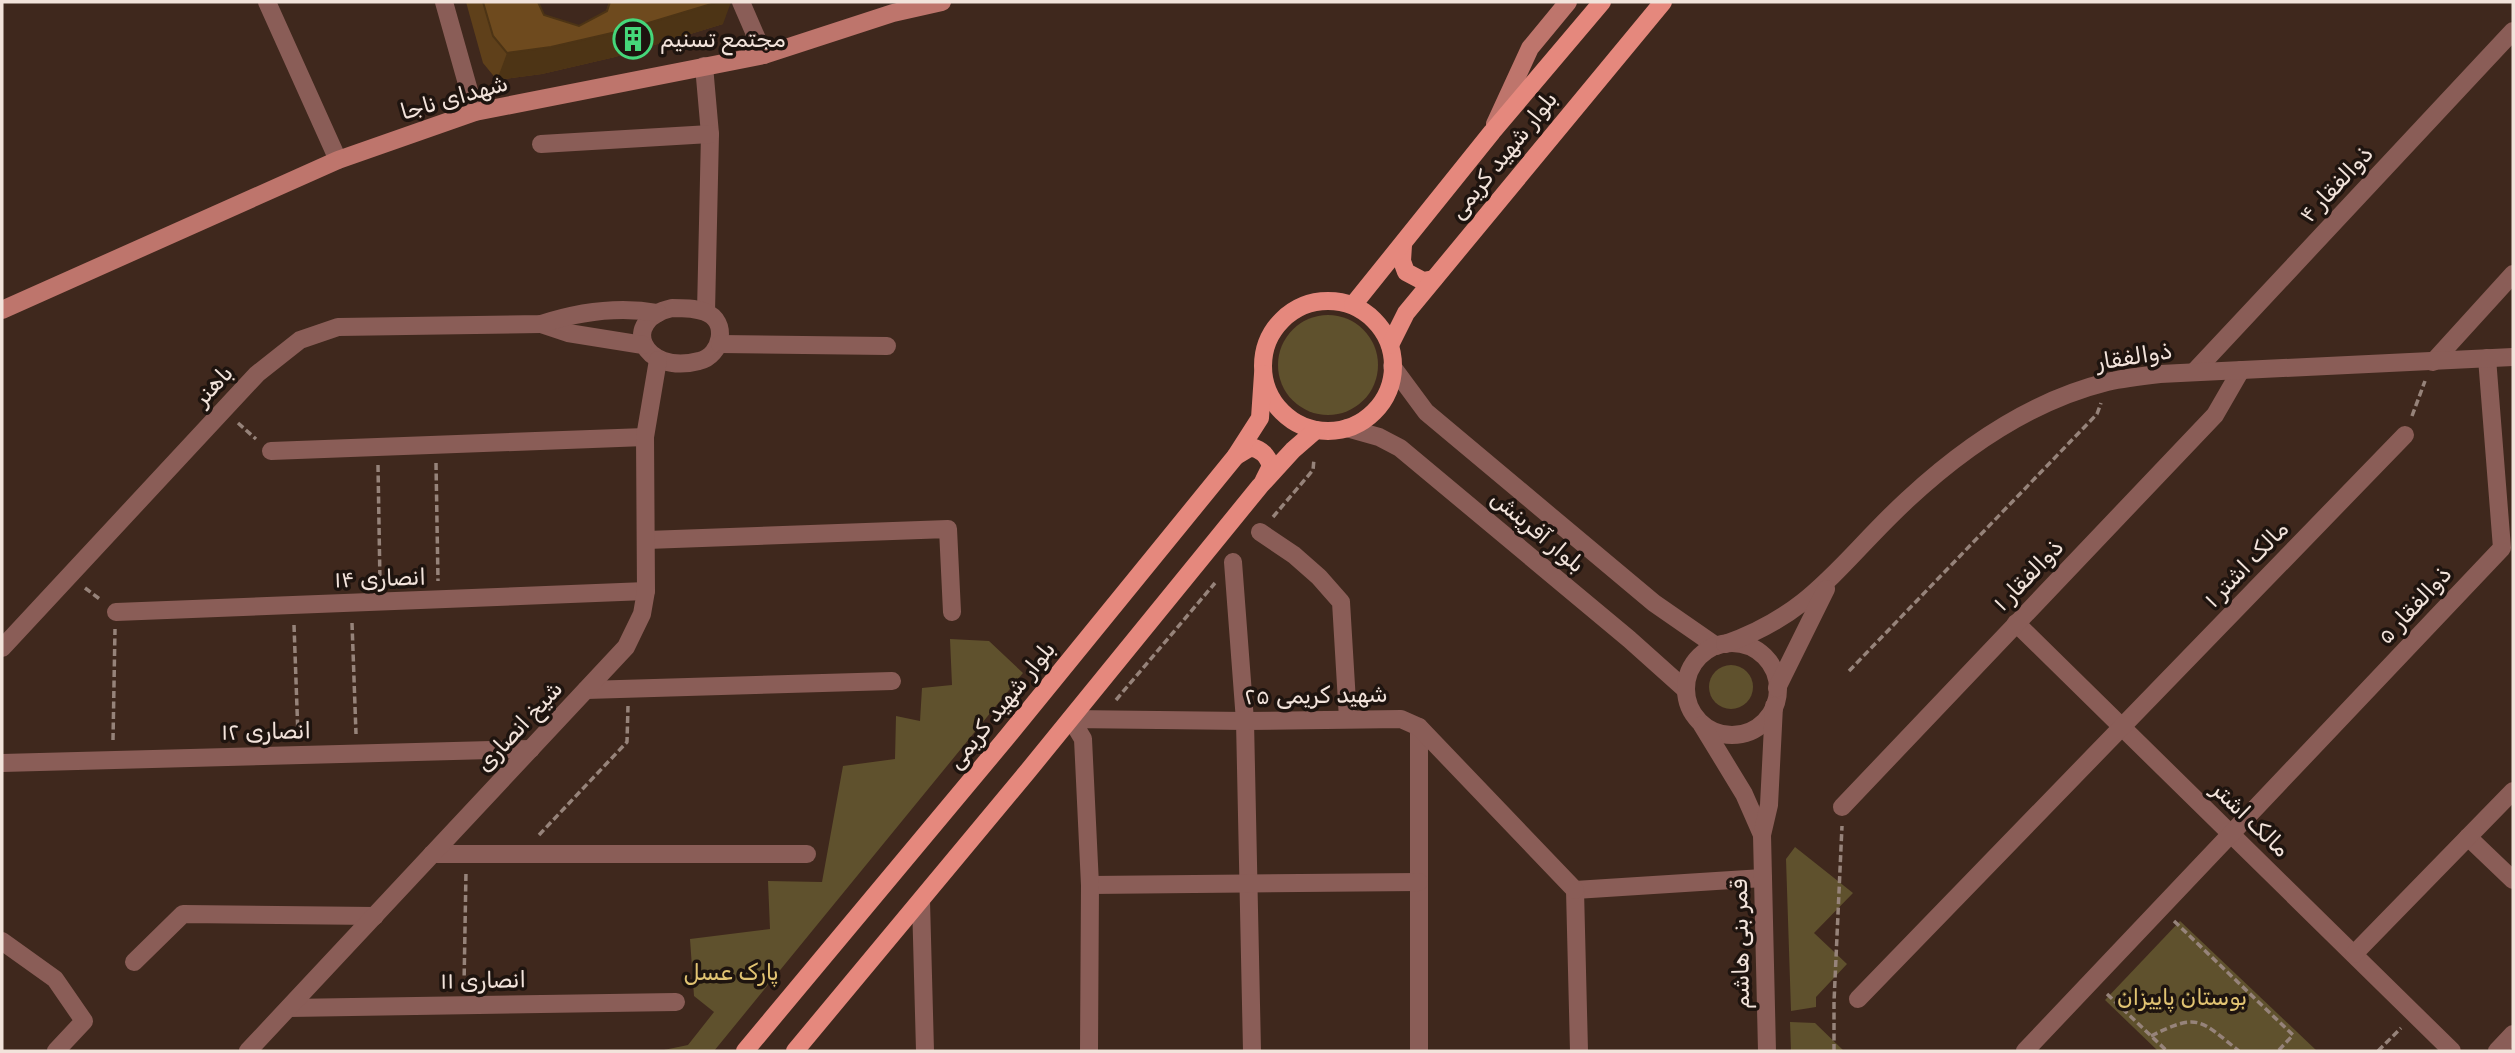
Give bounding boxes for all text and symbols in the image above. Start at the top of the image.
building icon: مجتمع تسنیم [612,18,654,60]
place label: مجتمع تسنیم [660,25,786,56]
street label: شهدای ناجا [397,68,511,126]
street label: بلوار شهید کریمی [1443,85,1563,225]
street label: ذوالفقار ۴ [2293,140,2379,228]
street label: ذوالفقار [2092,336,2174,376]
street label: باهنر [186,359,239,413]
street label: بلوار آفرینش [1485,484,1591,578]
street label: مالک اشتر ۱ [2198,515,2294,613]
street label: ذوالفقار ۱ [1987,533,2069,617]
street label: ذوالفقار ۵ [2371,560,2457,650]
street label: انصاری ۱۴ [334,562,426,594]
street label: بلوار شهید کریمی [941,635,1061,775]
street label: شیخ انصاری [470,675,570,779]
street label: شهید کریمی ۲۵ [1244,680,1388,710]
street label: انصاری ۱۲ [221,716,311,746]
street label: مالک اشتر [2205,774,2296,863]
street label: قمر بنی هاشم [1725,878,1756,1009]
park label: پارک عسل [683,958,779,988]
street label: انصاری ۱۱ [440,965,526,995]
park label: بوستان پاییزان [2117,983,2247,1013]

